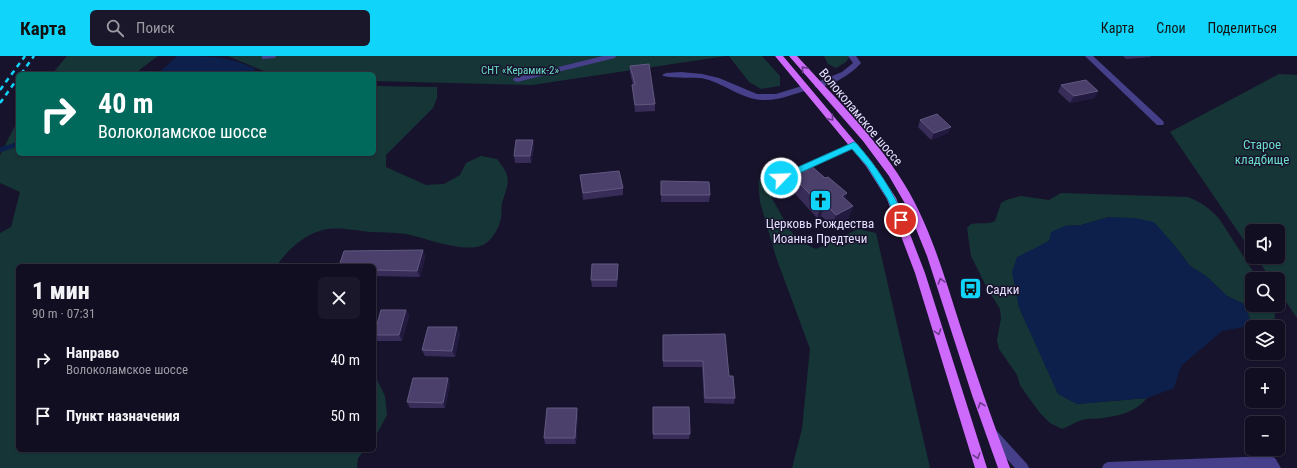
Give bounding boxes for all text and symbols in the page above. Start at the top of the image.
search box [90,10,370,46]
text: Карта [20,17,66,40]
icon: search [104,17,126,39]
text: Поиск [136,19,175,37]
text: Карта [1101,20,1134,36]
text: Слои [1156,20,1186,36]
text: Поделиться [1208,20,1277,36]
park label: СНТ «Керамик-2» [481,64,559,77]
street label: Волоколамское шоссе [816,65,906,169]
one-way arrow [802,66,809,73]
text: 40 m [98,87,154,120]
icon: right [32,88,84,140]
one-way arrow [826,113,833,121]
text: Волоколамское шоссе [98,121,267,142]
park label: Старое кладбище [1235,137,1289,167]
position arrow [760,157,802,199]
church icon: Церковь Рождества Иоанна Предтечи [807,188,833,214]
pin [884,203,918,237]
icon: arrive [890,209,912,231]
place label: Церковь Рождества Иоанна Предтечи [766,216,874,246]
map controls [1245,224,1285,456]
button: sound [1245,224,1285,264]
button: search [1245,272,1285,312]
bus stop icon: Садки [957,276,983,302]
text: 1 мин [32,277,90,305]
button: close [318,277,360,319]
one-way arrow [937,278,946,285]
place label: Садки [986,282,1019,297]
text: 90 m · 07:31 [32,306,95,321]
button: layers [1245,320,1285,360]
one-way arrow [933,328,942,335]
text: Направо [66,344,119,362]
icon: right [32,349,54,371]
text: 40 m [330,351,360,369]
text: Волоколамское шоссе [66,362,188,377]
button: + [1245,368,1285,408]
one-way arrow [978,402,986,409]
icon: arrive [32,405,54,427]
text: Пункт назначения [66,407,180,425]
text: 50 m [330,407,360,425]
button: − [1245,416,1285,456]
one-way arrow [972,452,980,459]

